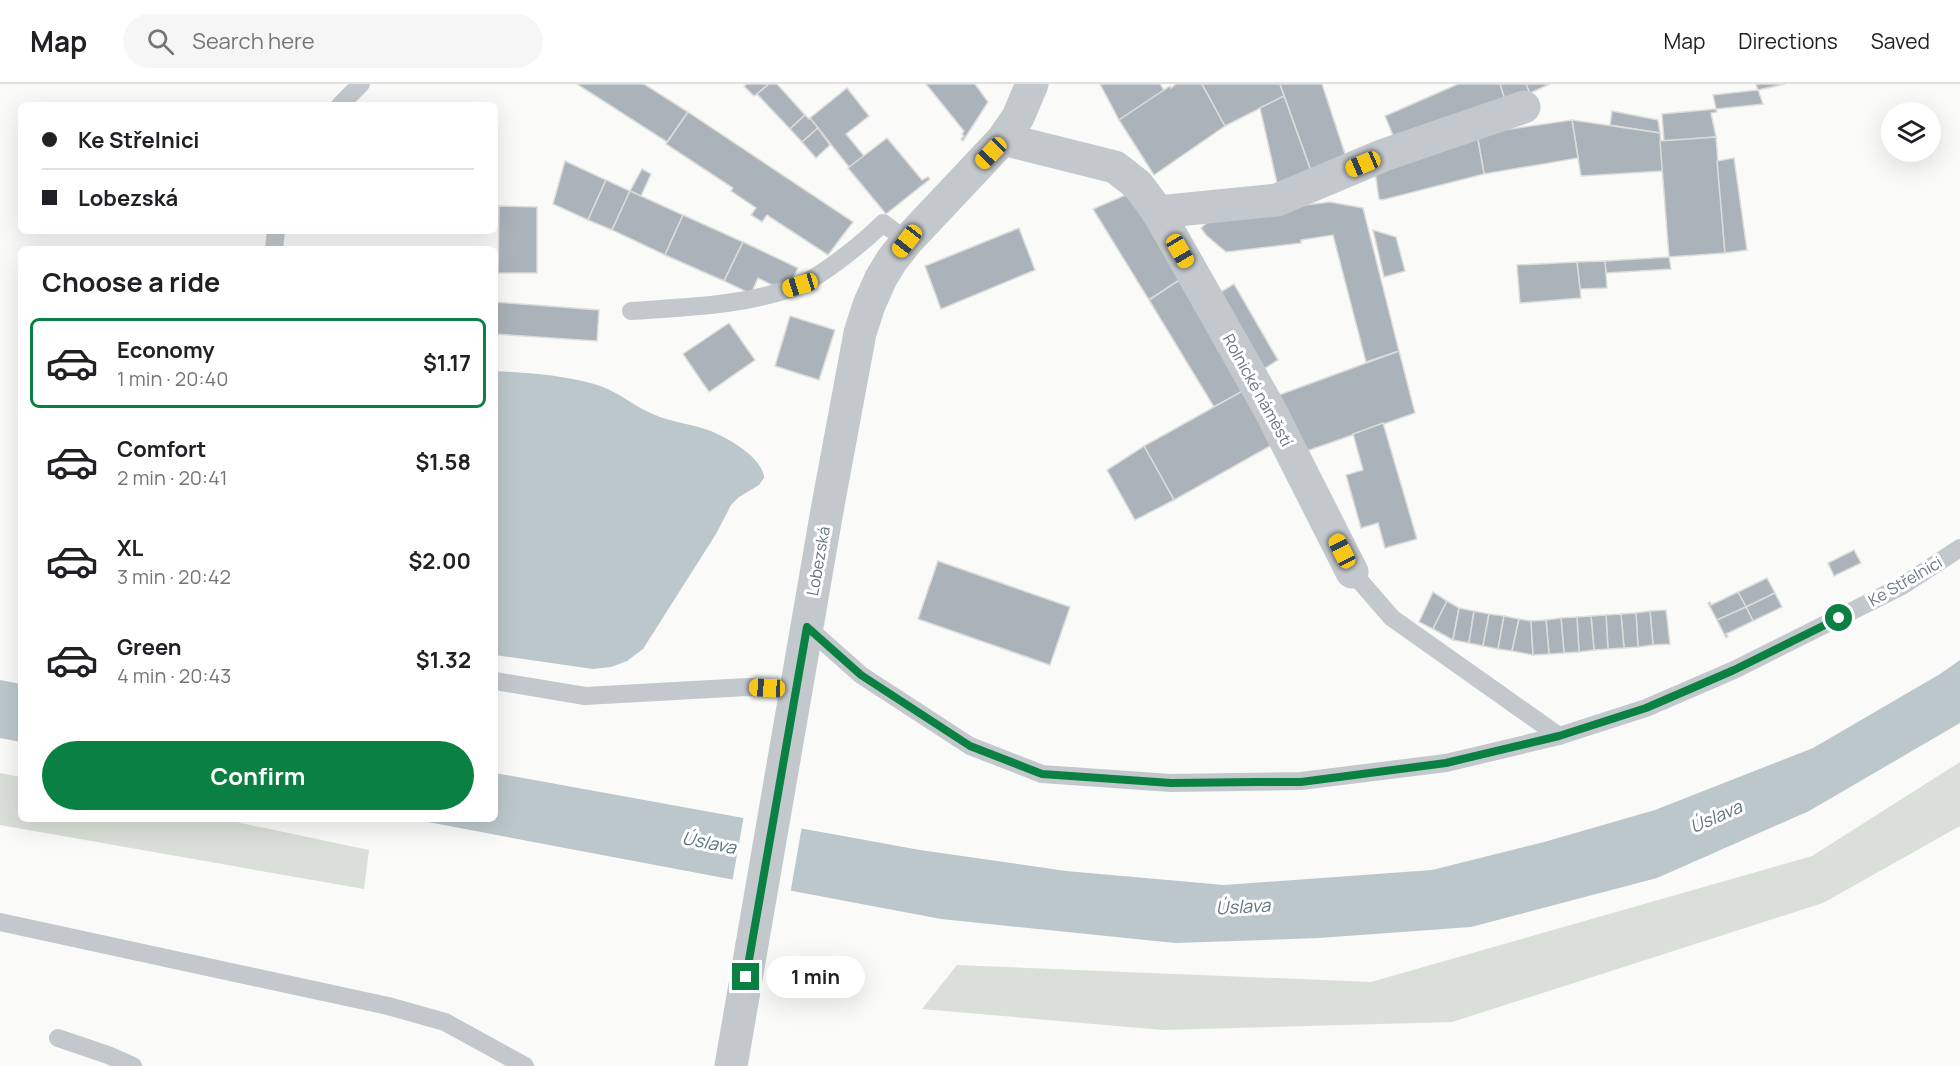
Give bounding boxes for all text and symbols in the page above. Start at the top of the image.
search box [123,14,543,68]
text: Map [30,22,87,60]
icon: search [144,25,177,58]
text: Search here [192,26,315,56]
text: Map [1664,27,1705,55]
text: Directions [1738,27,1838,55]
text: Saved [1871,27,1930,55]
map controls [1881,102,1941,162]
button: layers [1881,102,1941,162]
text: Ke Střelnici [78,125,199,155]
car [972,134,1010,172]
car [1343,149,1383,179]
text: Lobezská [78,183,178,213]
car [889,221,925,261]
car [1163,231,1197,271]
text: Choose a ride [42,263,220,300]
car [780,271,820,299]
street label: Rolnické náměstí [1218,330,1298,450]
text: Economy [117,335,215,365]
icon: car [45,336,99,390]
text: $1.17 [423,348,471,378]
text: 1 min · 20:40 [117,365,228,392]
text: Comfort [117,434,206,464]
icon: car [45,435,99,489]
text: $1.58 [415,447,471,477]
text: 2 min · 20:41 [117,464,228,491]
street label: Lobezská [801,525,835,597]
car [1326,531,1358,571]
text: XL [117,533,143,563]
icon: car [45,534,99,588]
text: $2.00 [408,546,471,576]
street label: Ke Střelnici [1864,551,1946,611]
text: 3 min · 20:42 [117,563,231,590]
route start [1825,604,1852,631]
text: Green [117,632,182,662]
icon: car [45,633,99,687]
text: $1.32 [416,645,471,675]
text: 4 min · 20:43 [117,662,231,689]
car [749,678,785,698]
button: Confirm [42,741,474,810]
water label: Úslava [1686,794,1746,838]
water label: Úslava [680,825,739,859]
water label: Úslava [1215,893,1272,919]
callout: 1 min [767,956,866,998]
route end [732,963,759,990]
text: 1 min [791,963,840,990]

